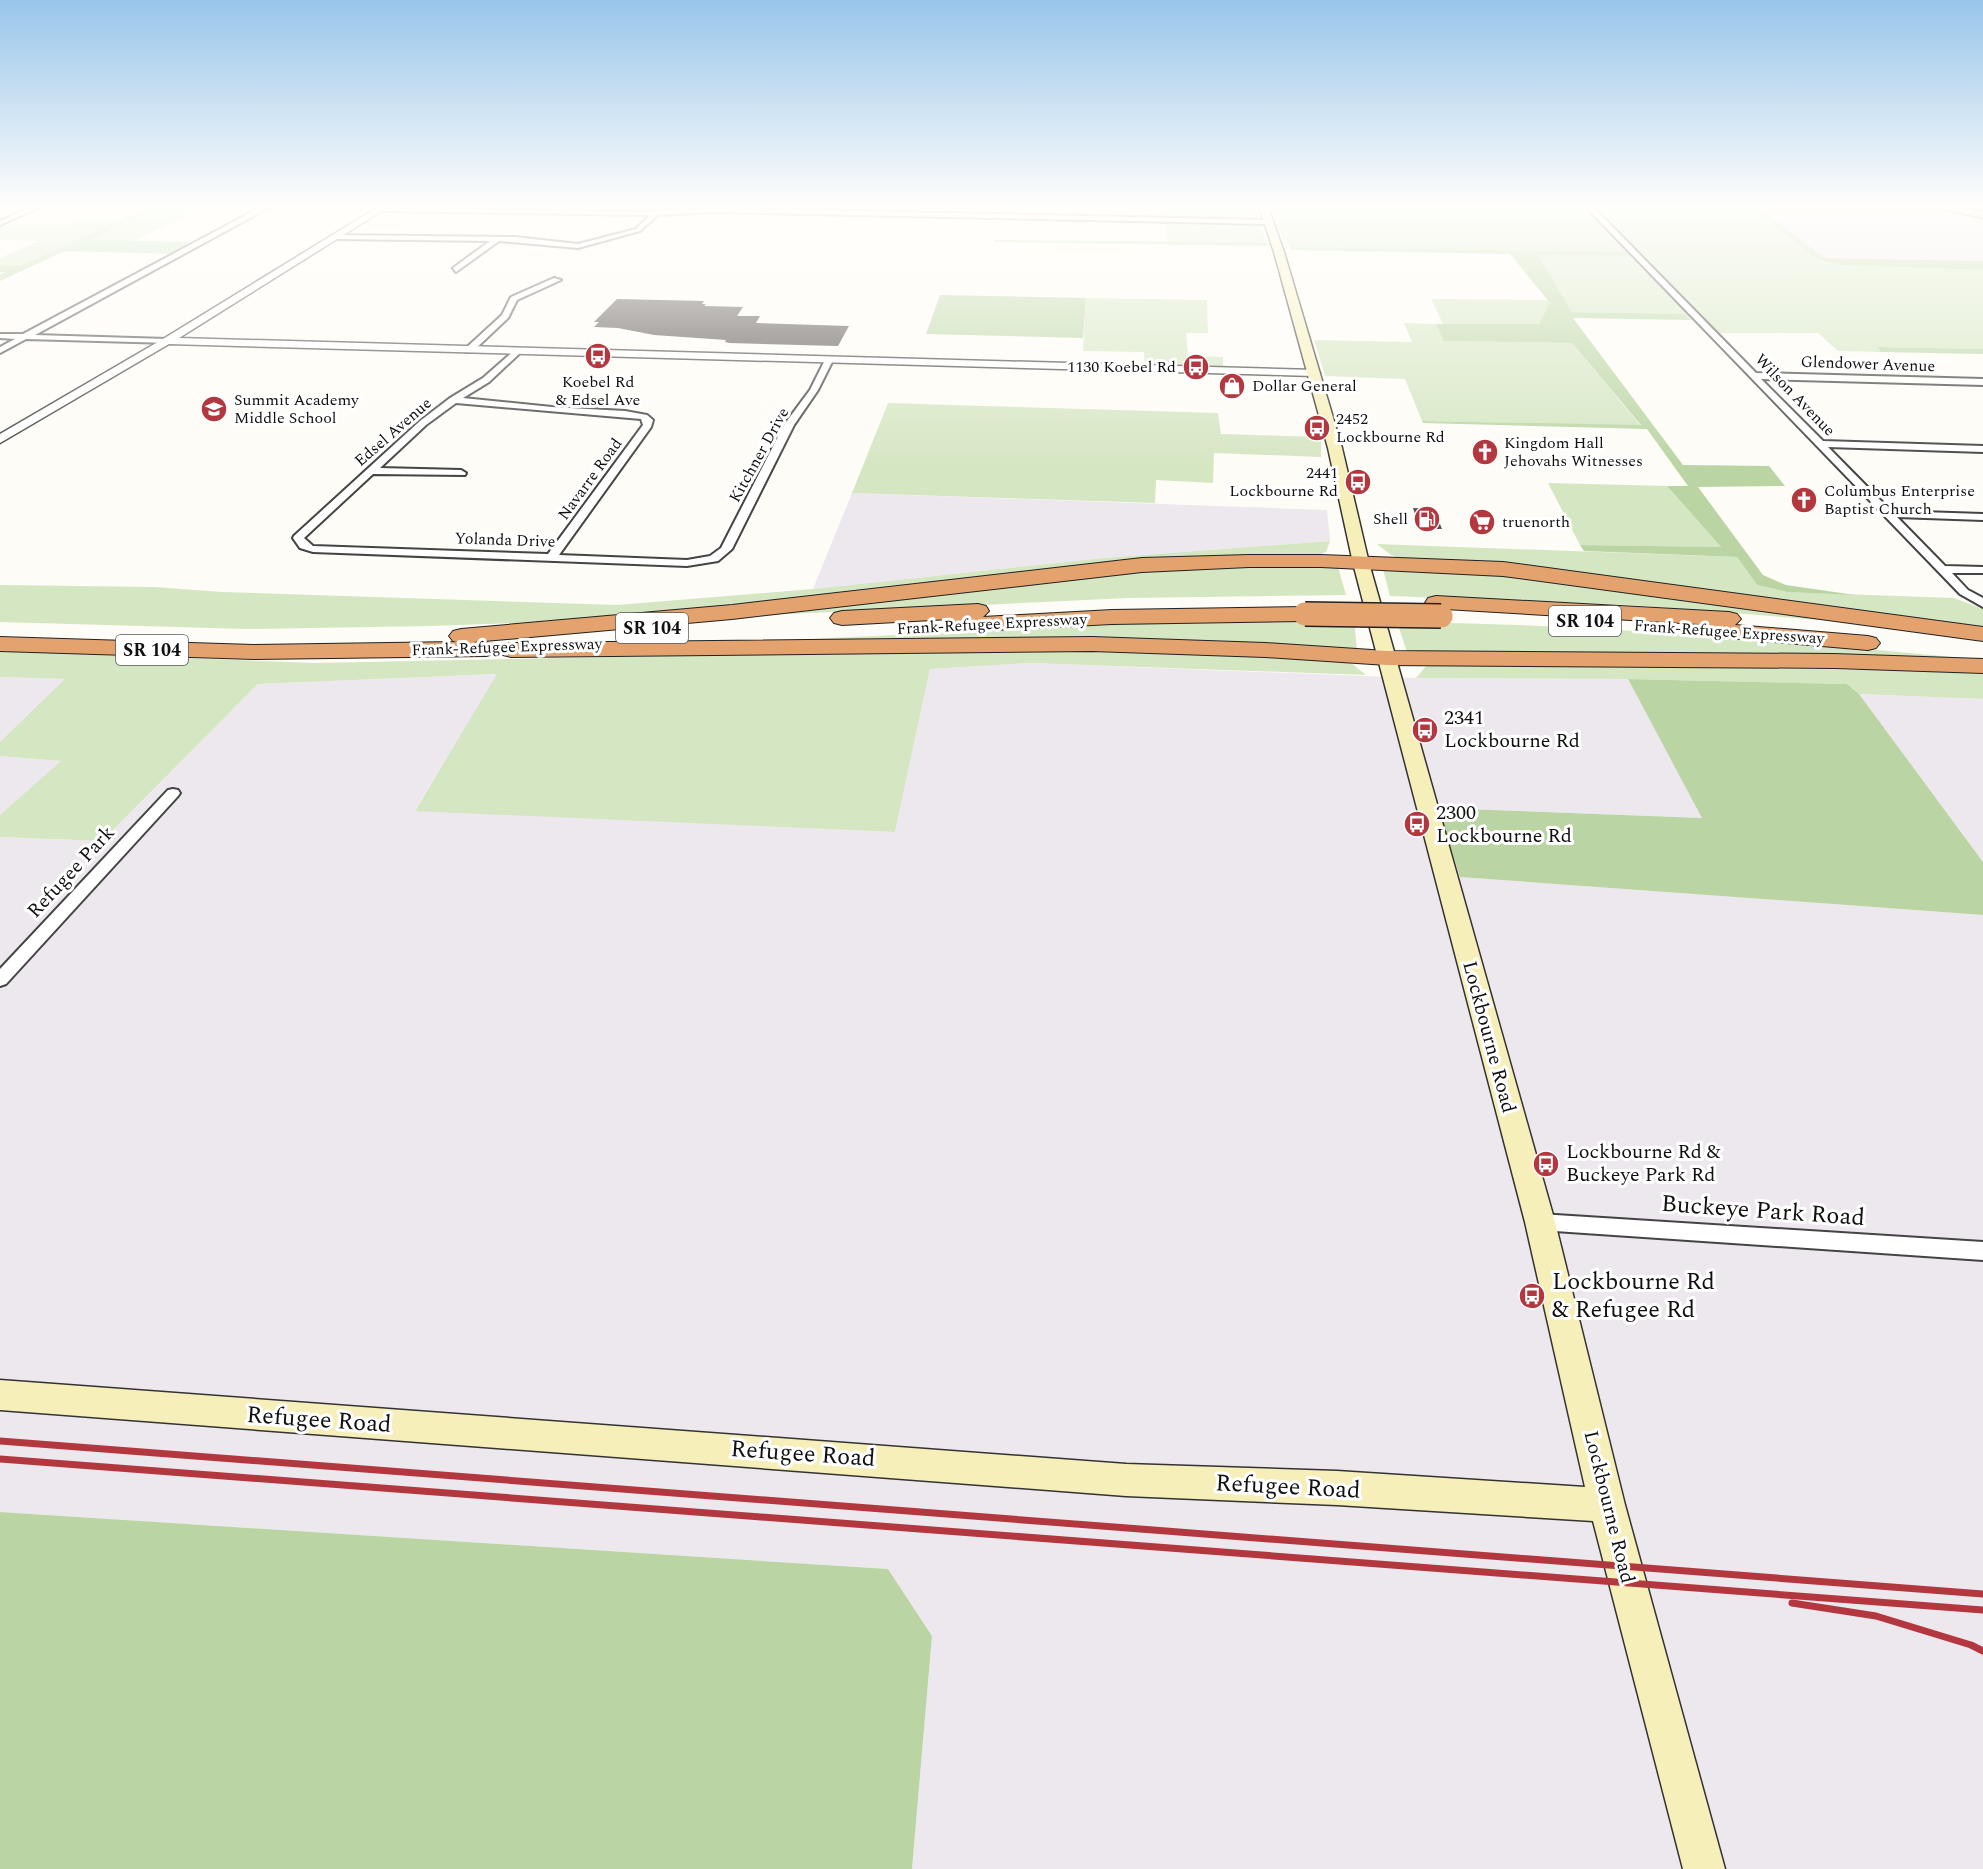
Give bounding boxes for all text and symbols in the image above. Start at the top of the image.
bus stop icon: Koebel Rd & Edsel Ave [583,341,613,371]
street label: Wilson Avenue [1749,348,1841,442]
street label: Glendower Avenue [1800,350,1936,378]
bus stop icon: 1130 Koebel Rd [1181,352,1211,382]
place label: 1130 Koebel Rd [1067,355,1176,379]
place label: Koebel Rd & Edsel Ave [556,370,640,412]
shop icon: Dollar General [1217,371,1247,401]
place label: Dollar General [1252,374,1357,398]
place label: Summit Academy Middle School [234,388,360,430]
street label: Edsel Avenue [349,392,437,472]
school or university icon: Summit Academy Middle School [199,394,229,424]
street label: Kitchner Drive [723,403,795,507]
place label: 2452 Lockbourne Rd [1336,407,1445,449]
bus stop icon: 2452 Lockbourne Rd [1302,413,1332,443]
place label: Kingdom Hall Jehovahs Witnesses [1504,431,1643,473]
street label: Navarre Road [552,433,628,525]
church icon: Kingdom Hall Jehovahs Witnesses [1470,437,1500,467]
place label: 2441 Lockbourne Rd [1229,461,1338,503]
bus stop icon: 2441 Lockbourne Rd [1343,467,1373,497]
place label: Columbus Enterprise Baptist Church [1824,479,1975,521]
church icon: Columbus Enterprise Baptist Church [1789,485,1819,515]
fuel station icon: Shell [1412,504,1442,534]
place label: Shell [1373,507,1408,531]
supermarket icon: truenorth [1467,507,1497,537]
place label: truenorth [1502,510,1570,534]
street label: Yolanda Drive [454,526,556,554]
road number: SR 104 [1549,606,1621,636]
street label: Frank-Refugee Expressway [896,607,1089,641]
road number: SR 104 [616,613,688,643]
street label: Frank-Refugee Expressway [1633,613,1826,651]
street label: Frank-Refugee Expressway [411,632,604,662]
road number: SR 104 [116,635,188,665]
place label: 2341 Lockbourne Rd [1444,703,1580,756]
bus stop icon: 2341 Lockbourne Rd [1410,715,1440,745]
place label: 2300 Lockbourne Rd [1436,798,1572,851]
bus stop icon: 2300 Lockbourne Rd [1402,809,1432,839]
street label: Refugee Park [20,819,122,925]
street label: Lockbourne Road [1454,958,1524,1116]
place label: Lockbourne Rd & Buckeye Park Rd [1566,1137,1721,1190]
bus stop icon: Lockbourne Rd & Buckeye Park Rd [1531,1149,1561,1179]
street label: Buckeye Park Road [1660,1186,1866,1236]
place label: Lockbourne Rd & Refugee Rd [1552,1264,1715,1328]
bus stop icon: Lockbourne Rd & Refugee Rd [1517,1281,1547,1311]
street label: Refugee Road [245,1397,393,1443]
street label: Lockbourne Road [1576,1427,1642,1587]
street label: Refugee Road [729,1431,877,1477]
street label: Refugee Road [1214,1465,1362,1509]

